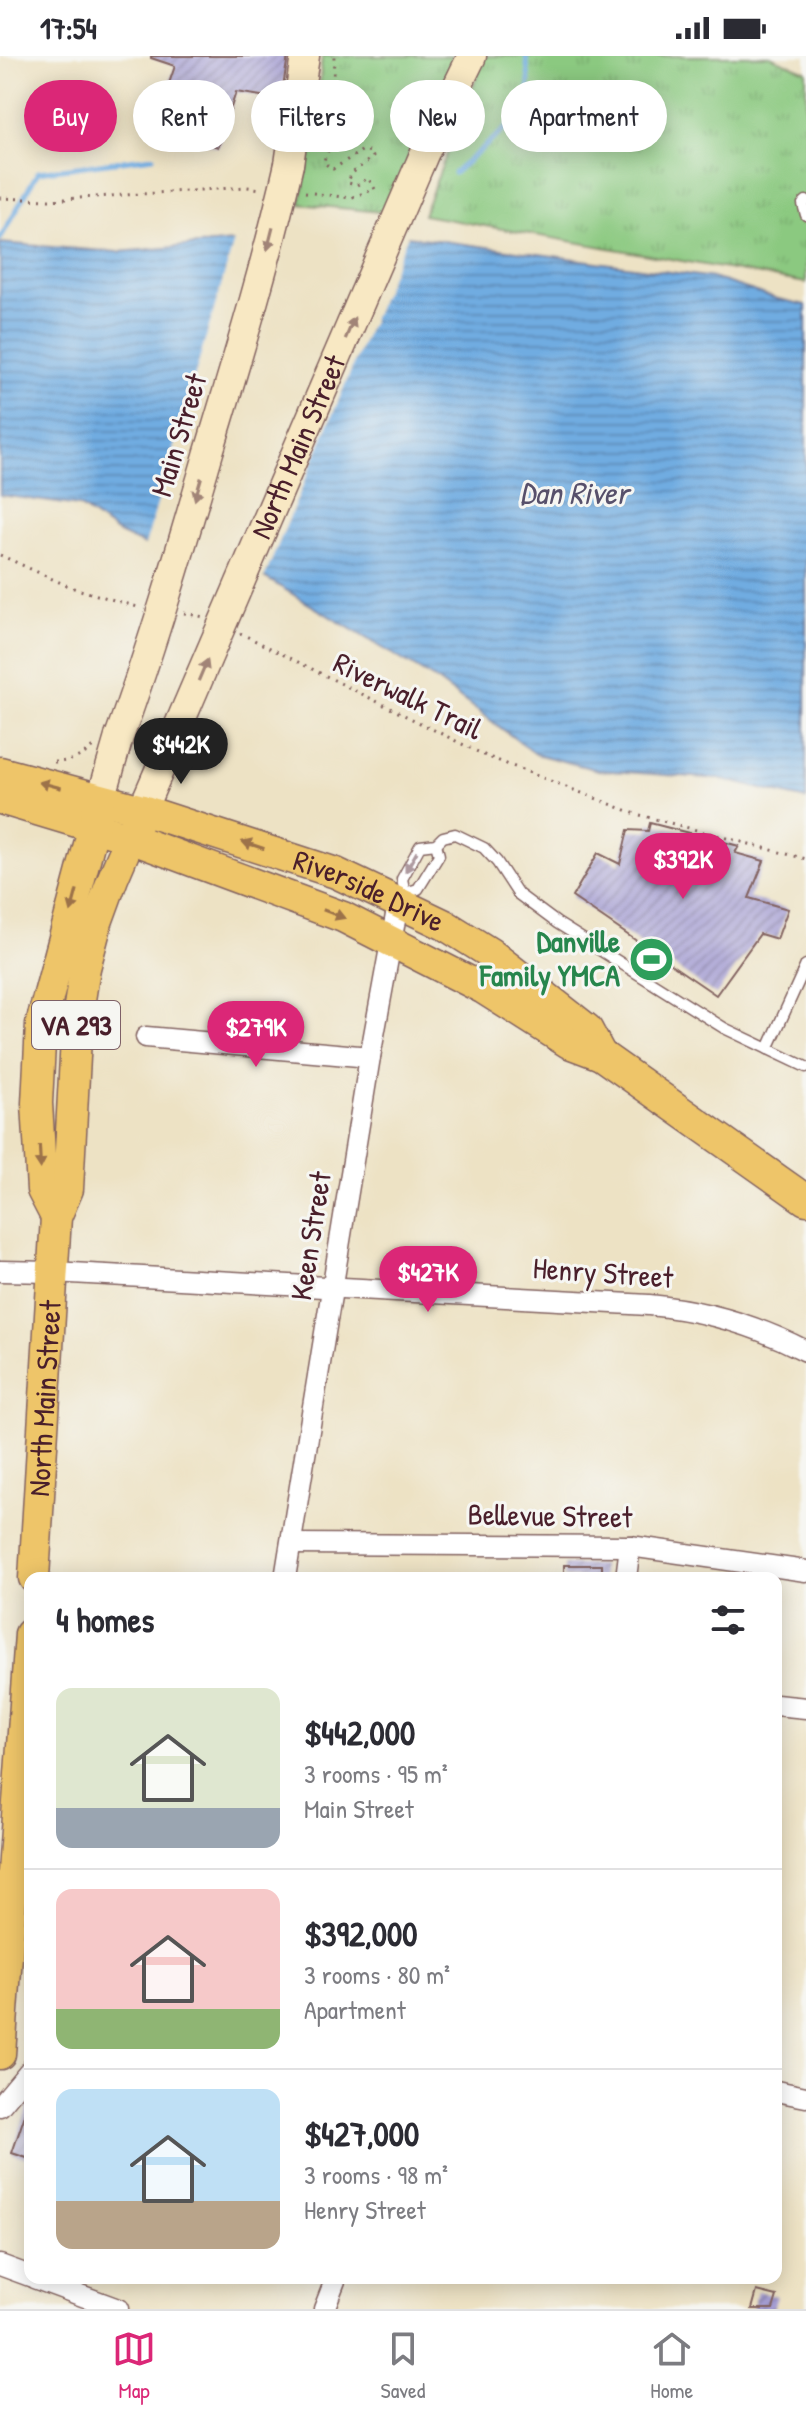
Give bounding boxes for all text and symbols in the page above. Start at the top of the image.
text: 17:54 [40,8,97,48]
chip: Buy [24,80,117,152]
chip: Rent [133,80,235,152]
chip: Filters [251,80,374,152]
chip: New [390,80,485,152]
chip: Apartment [501,80,667,152]
one-way arrow [264,227,276,252]
one-way arrow [343,316,356,340]
street label: North Main Street [240,348,355,545]
street label: Main Street [140,368,216,501]
water label: Dan River [519,471,632,514]
one-way arrow [191,478,204,502]
street label: Riverwalk Trail [327,642,490,748]
one-way arrow [196,658,209,681]
pin: $442K [125,718,237,786]
text: $442K [152,726,210,761]
one-way arrow [38,779,63,791]
pin: $392K [627,833,739,901]
one-way arrow [241,839,265,851]
street label: Riverside Drive [289,840,451,941]
text: $392K [653,841,713,876]
one-way arrow [404,851,418,874]
one-way arrow [67,889,79,914]
one-way arrow [322,908,346,921]
place label: Danville Family YMCA [479,921,620,996]
sports icon: Danville Family YMCA [627,935,675,983]
road number: VA 293 [32,1001,120,1049]
pin: $279K [200,1001,312,1069]
text: $279K [225,1009,287,1044]
one-way arrow [34,1145,47,1170]
street label: Keen Street [280,1168,340,1303]
pin: $427K [372,1246,484,1314]
street label: Henry Street [532,1247,675,1297]
text: $427K [397,1254,459,1289]
street label: North Main Street [18,1298,70,1497]
street label: Bellevue Street [467,1494,633,1536]
text: 4 homes [56,1597,154,1643]
icon: filters [706,1598,750,1642]
text: $442,000 [304,1710,415,1756]
icon: home [120,1720,216,1816]
text: 3 rooms · 95 m² [304,1756,448,1791]
text: Main Street [304,1791,414,1826]
text: $392,000 [304,1911,417,1957]
icon: home [120,1921,216,2017]
text: 3 rooms · 80 m² [304,1957,450,1992]
text: Apartment [304,1992,406,2027]
text: $427,000 [304,2111,419,2157]
icon: home [120,2121,216,2217]
text: 3 rooms · 98 m² [304,2157,448,2192]
text: Henry Street [304,2192,426,2227]
tab: Map [112,2327,156,2405]
tab: Saved [381,2327,425,2405]
tab: Home [650,2327,694,2405]

